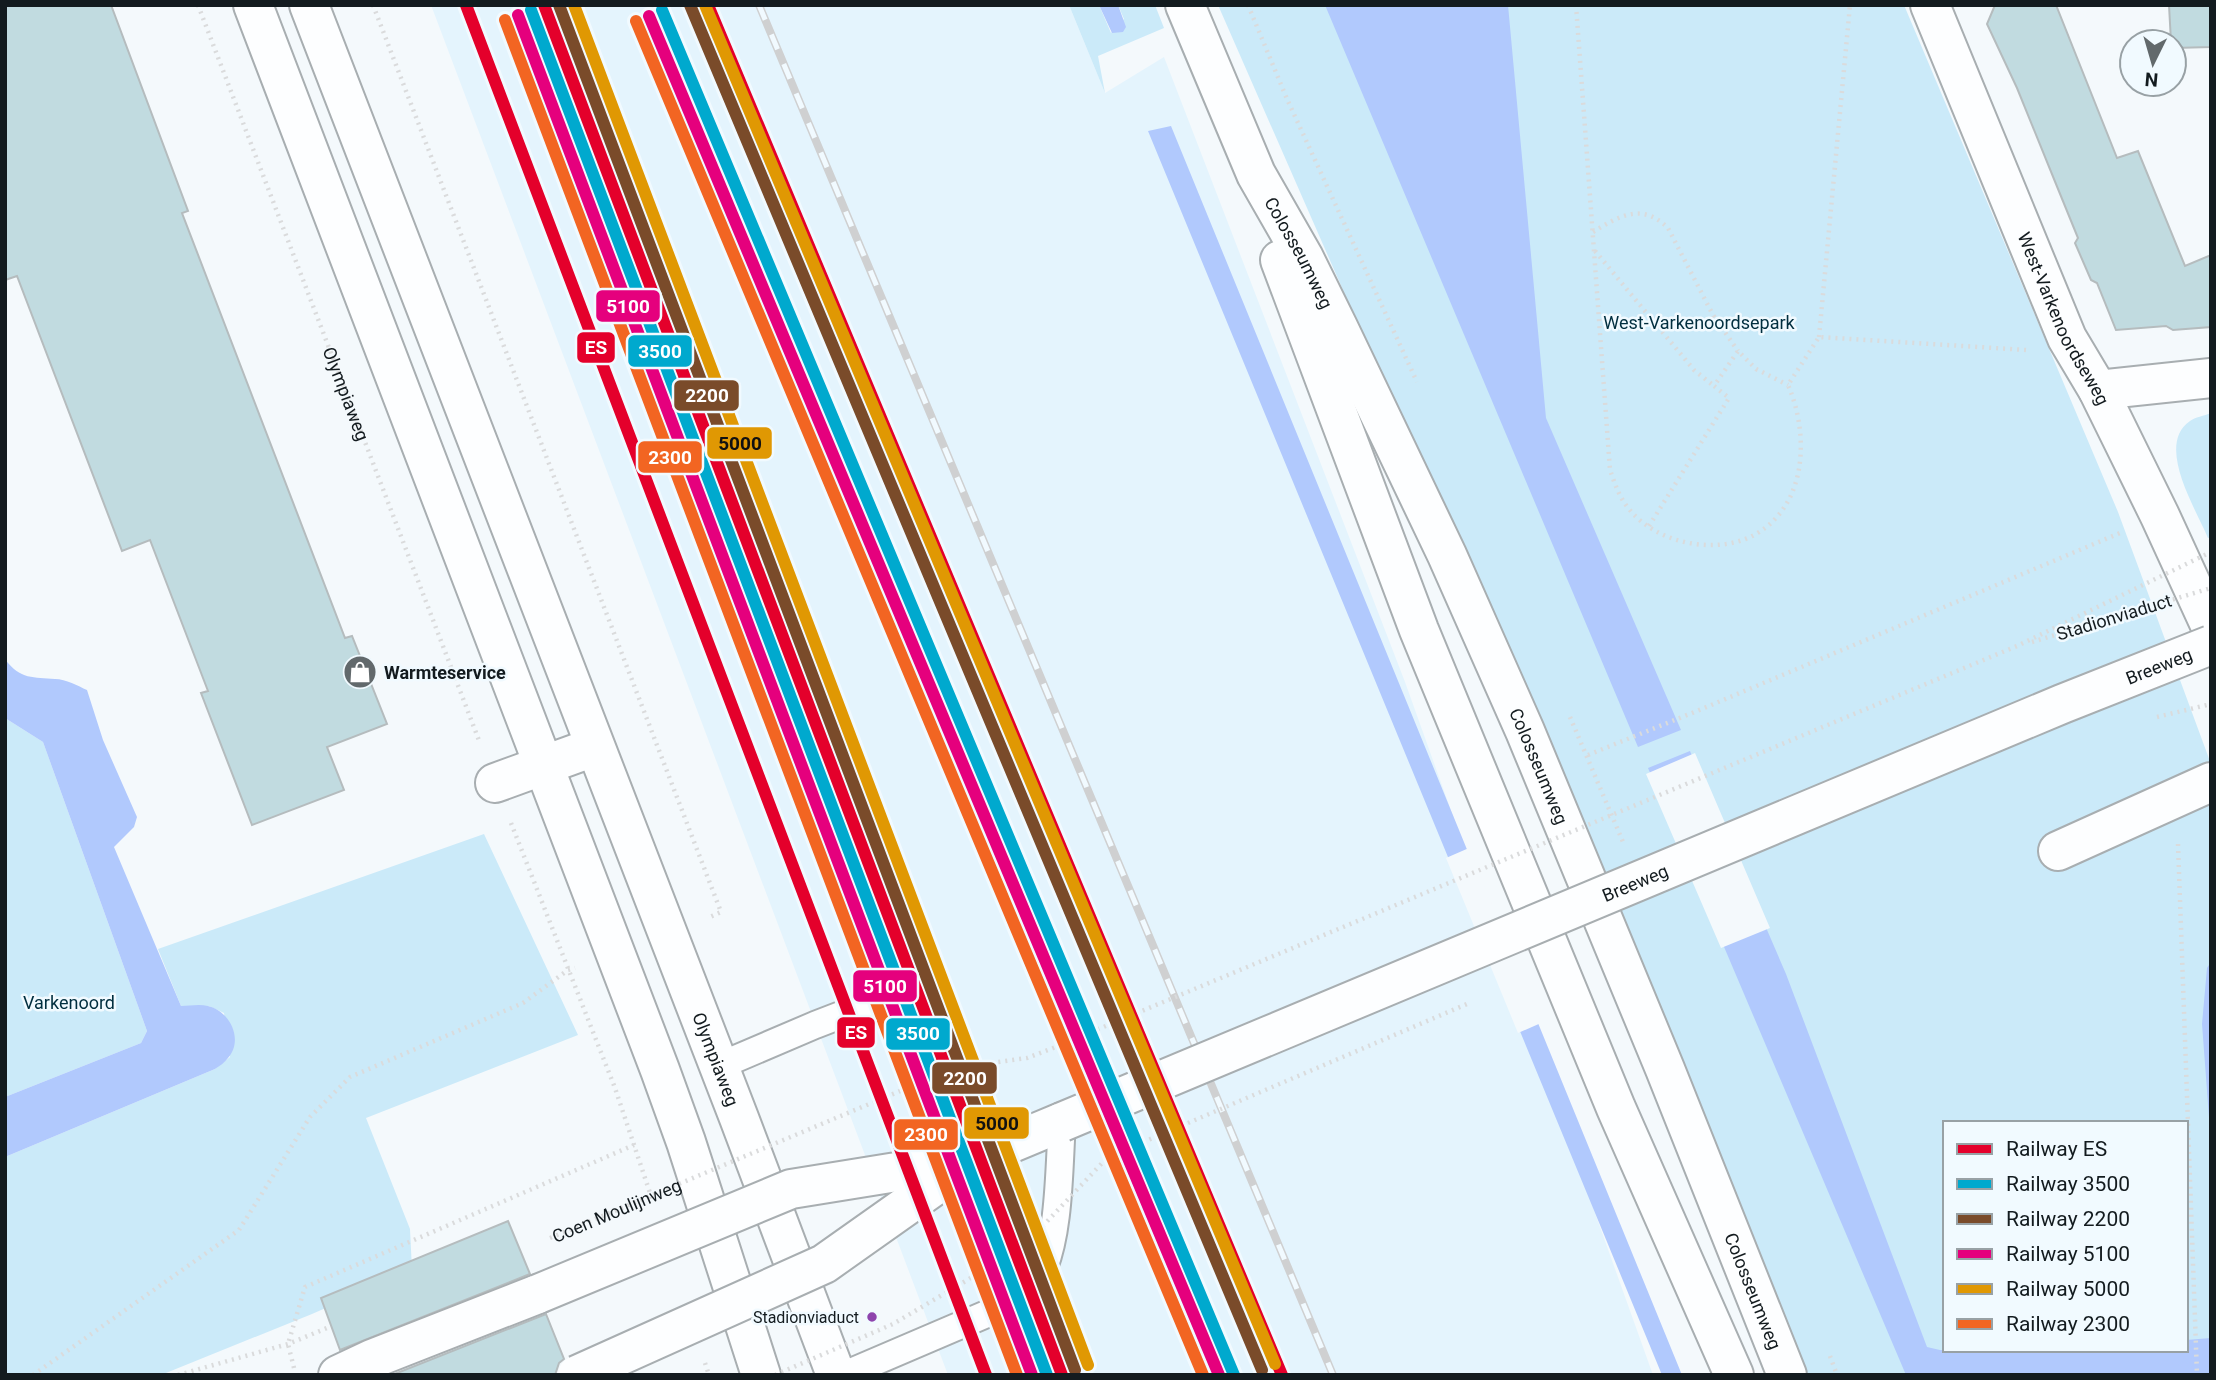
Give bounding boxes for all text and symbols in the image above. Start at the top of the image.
north arrow [2118,28,2188,98]
text: N [2144,67,2159,91]
street label: Colosseumweg [1261,193,1338,312]
street label: West-Varkenoordseweg [2014,229,2114,408]
line badge: 5100 [595,289,661,323]
text: 5100 [606,295,650,318]
park label: West-Varkenoordsepark [1603,312,1796,333]
line badge: ES [576,331,616,364]
line badge: 3500 [627,334,693,368]
text: ES [585,336,607,359]
text: 3500 [638,340,682,363]
street label: Olympiaweg [319,344,374,443]
line badge: 2200 [673,379,740,412]
text: 2200 [685,384,729,407]
line badge: 5000 [706,426,773,460]
text: 5000 [718,432,762,455]
line badge: 2300 [637,440,703,474]
text: 2300 [648,446,692,469]
street label: Stadionviaduct [2054,589,2174,644]
street label: Breeweg [2123,643,2195,688]
shop icon: Warmteservice [341,653,379,691]
place label: Warmteservice [384,662,506,683]
street label: Colosseumweg [1506,705,1573,827]
street label: Breeweg [1599,859,1671,906]
line badge: 5100 [852,969,918,1003]
text: 5100 [863,975,907,998]
park label: Varkenoord [23,992,115,1013]
street label: Olympiaweg [689,1009,744,1109]
line badge: ES [836,1016,876,1049]
line badge: 3500 [885,1017,951,1051]
text: ES [845,1021,867,1044]
text: 3500 [896,1022,940,1045]
line badge: 2200 [931,1061,998,1095]
text: 2200 [943,1067,987,1090]
line badge: 5000 [963,1106,1030,1140]
text: 5000 [975,1112,1019,1135]
line badge: 2300 [893,1118,959,1151]
legend [1943,1121,2188,1352]
text: 2300 [904,1123,948,1146]
text: Railway ES [2006,1137,2107,1161]
text: Railway 3500 [2006,1172,2130,1196]
street label: Coen Moulijnweg [549,1174,684,1247]
text: Railway 2200 [2006,1207,2130,1231]
street label: Colosseumweg [1721,1230,1786,1352]
text: Railway 5100 [2006,1242,2130,1266]
text: Railway 5000 [2006,1277,2130,1301]
place label: Stadionviaduct [753,1308,859,1327]
marker: Stadionviaduct [865,1310,879,1324]
text: Railway 2300 [2006,1312,2130,1336]

